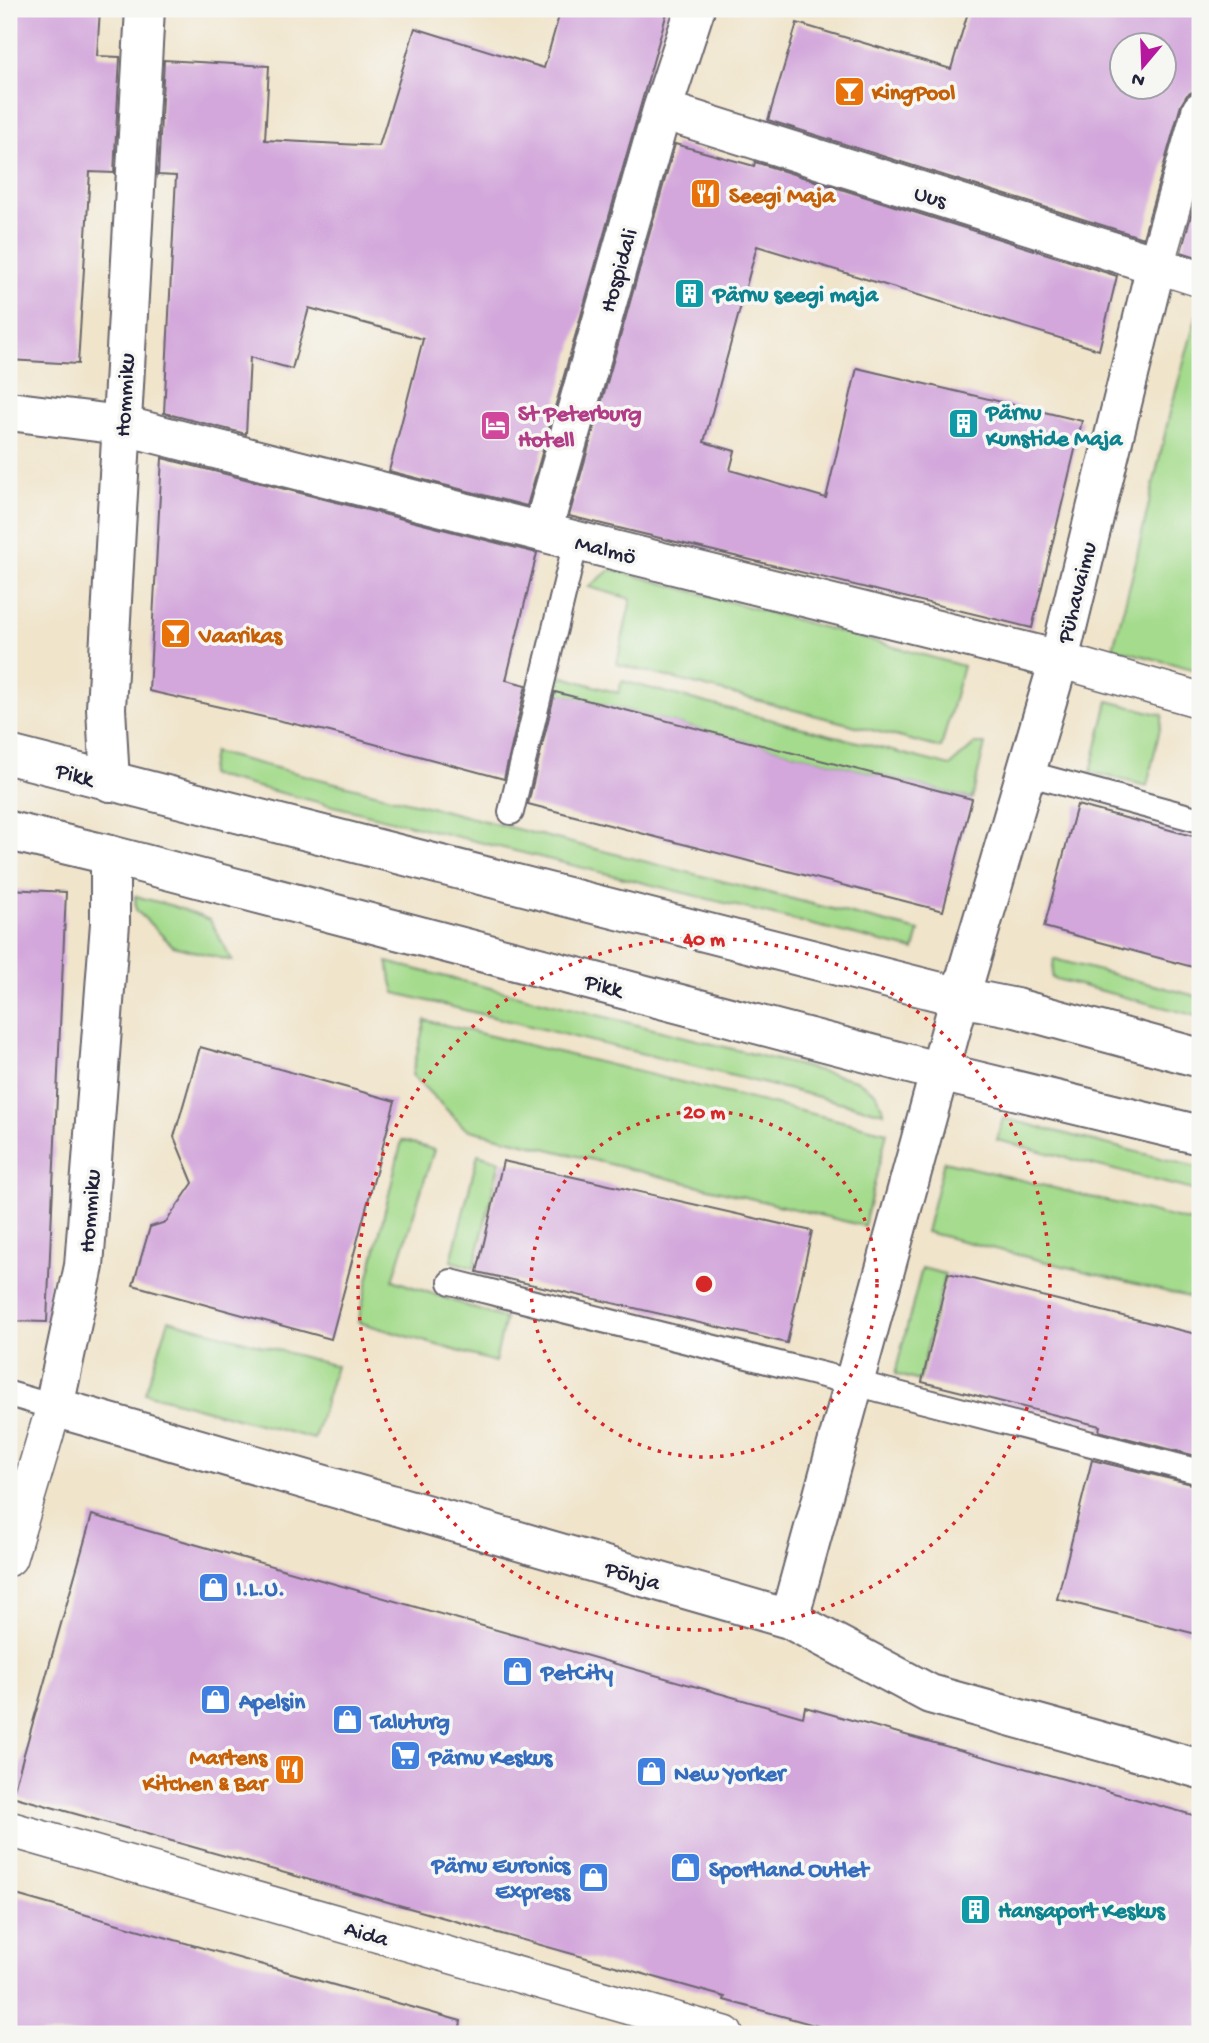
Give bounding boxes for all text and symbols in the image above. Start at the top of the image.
north arrow [1108,32,1178,102]
text: N [1129,66,1148,92]
bar icon: KingPool [832,74,866,108]
place label: KingPool [871,81,955,108]
restaurant icon: Seegi Maja [689,177,723,211]
street label: Uus [910,181,950,216]
place label: Seegi Maja [729,184,836,211]
street label: Hospidali [596,226,645,316]
building icon: Pärnu seegi maja [673,276,707,310]
place label: Pärnu seegi maja [711,283,879,310]
street label: Hommiku [111,352,142,438]
place label: Pärnu Kunstide Maja [984,401,1123,454]
place label: St Peterburg Hotell [518,402,642,455]
building icon: Pärnu Kunstide Maja [946,407,980,441]
hotel icon: St Peterburg Hotell [478,408,512,442]
street label: Malmö [572,531,639,572]
street label: Pühavaimu [1053,539,1104,647]
bar icon: Vaarikas [159,617,193,651]
place label: Vaarikas [198,624,283,651]
street label: Pikk [51,758,99,795]
text: 40 m [682,929,725,954]
street label: Pikk [580,969,628,1006]
text: 20 m [683,1102,725,1127]
street label: Hommiku [75,1168,108,1254]
centre of rings [692,1272,716,1296]
street label: Põhja [600,1556,664,1598]
shop icon: I.L.U. [196,1570,230,1604]
place label: I.L.U. [236,1577,285,1604]
shop icon: PetCity [501,1654,535,1688]
place label: PetCity [539,1661,614,1688]
shop icon: Apelsin [199,1683,233,1717]
place label: Apelsin [238,1690,306,1717]
shop icon: Taluturg [331,1703,365,1737]
place label: Taluturg [369,1710,450,1737]
supermarket icon: Pärnu Keskus [389,1739,423,1773]
place label: Martens Kitchen & Bar [142,1746,270,1799]
place label: Pärnu Keskus [427,1746,554,1773]
restaurant icon: Martens Kitchen & Bar [273,1752,307,1786]
shop icon: New Yorker [634,1755,668,1789]
place label: New Yorker [674,1762,788,1789]
shop icon: Sportland Outlet [669,1851,703,1885]
place label: Pärnu Euronics Express [430,1854,572,1907]
place label: Sportland Outlet [709,1858,871,1885]
shop icon: Pärnu Euronics Express [576,1860,610,1894]
building icon: Hansaport Keskus [958,1892,992,1926]
place label: Hansaport Keskus [998,1899,1166,1926]
street label: Aida [341,1916,392,1955]

